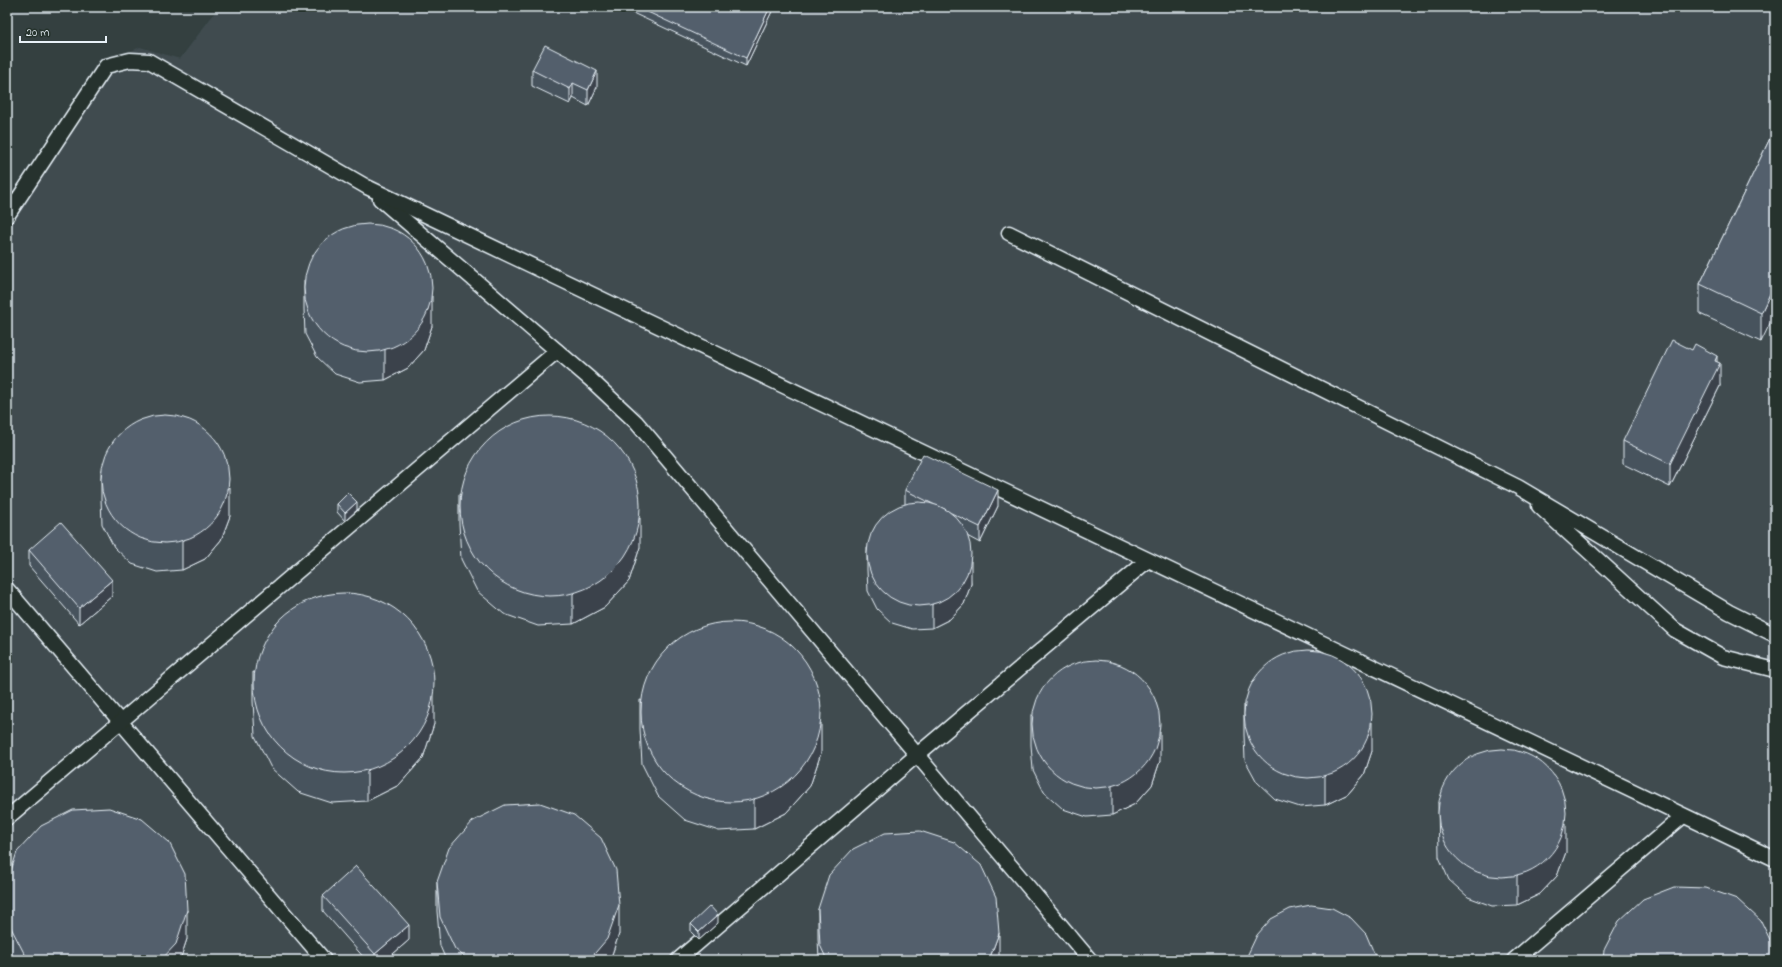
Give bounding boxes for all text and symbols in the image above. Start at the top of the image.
scale bar [20,18,106,44]
text: 20 m [26,24,49,42]

